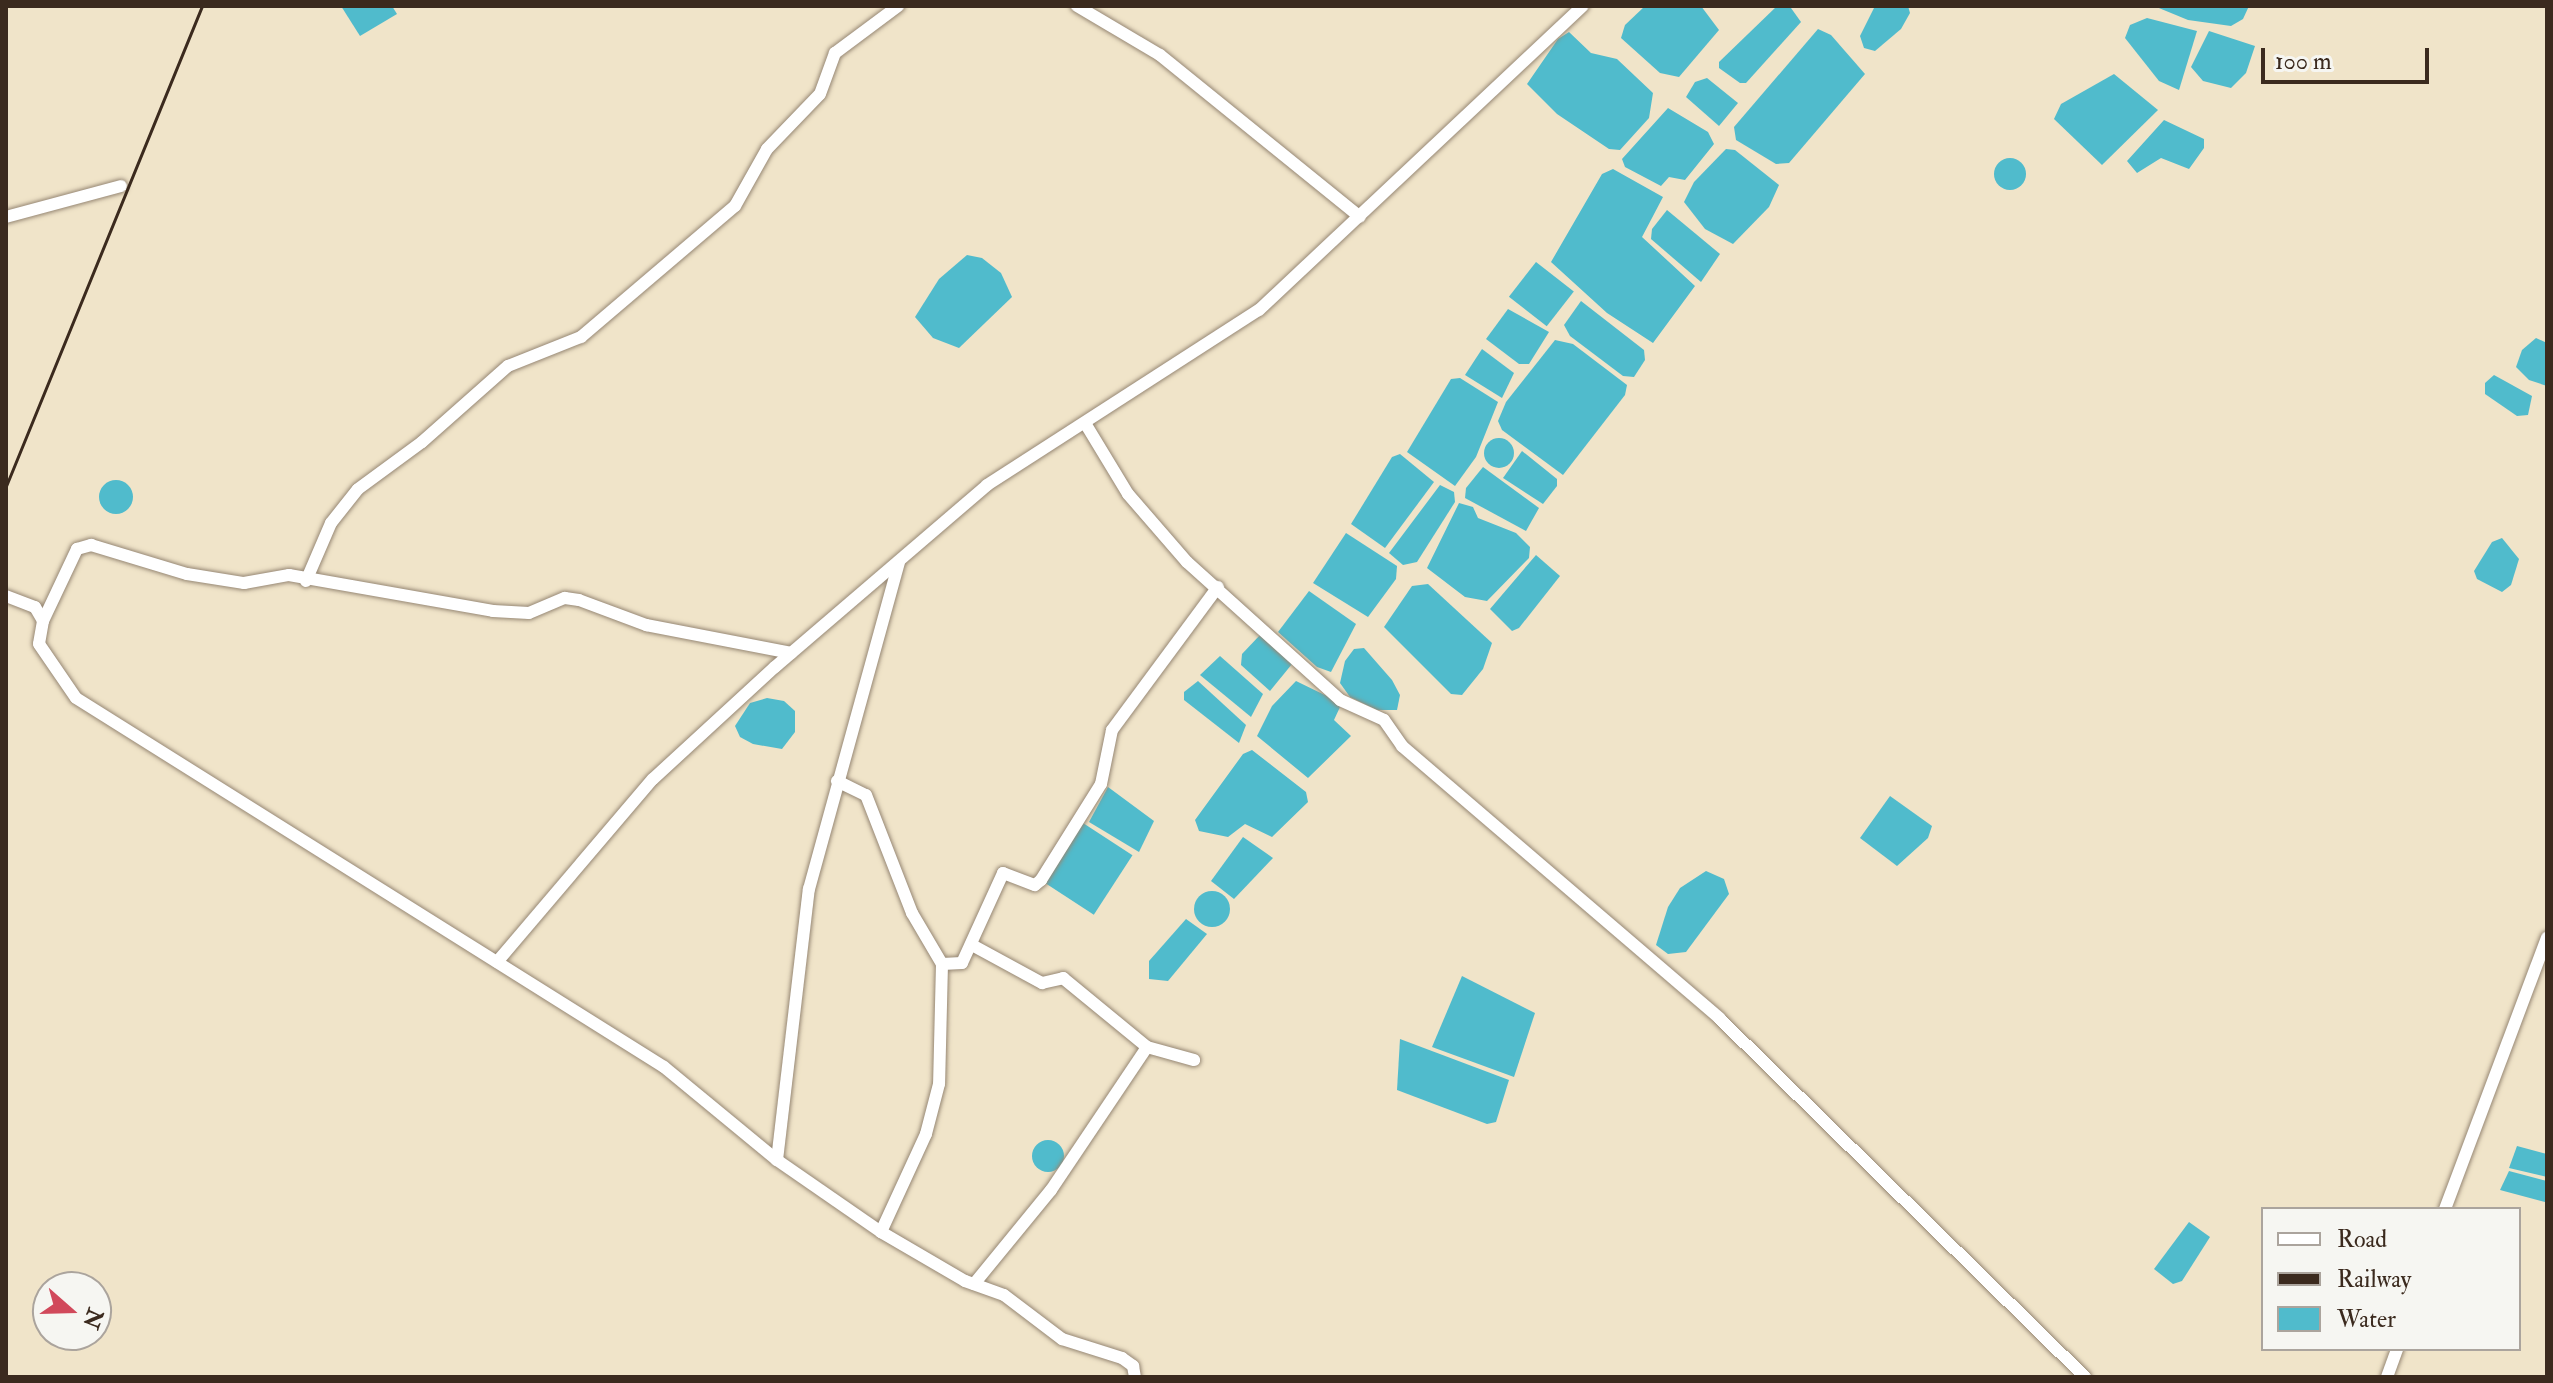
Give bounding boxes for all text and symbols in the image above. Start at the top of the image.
scale bar [2265,32,2433,82]
text: 100 m [2275,46,2332,77]
legend [2261,1207,2521,1351]
text: Road [2337,1224,2387,1255]
text: Railway [2337,1264,2411,1295]
north arrow [32,1271,112,1351]
text: N [76,1304,109,1333]
text: Water [2337,1304,2396,1335]

